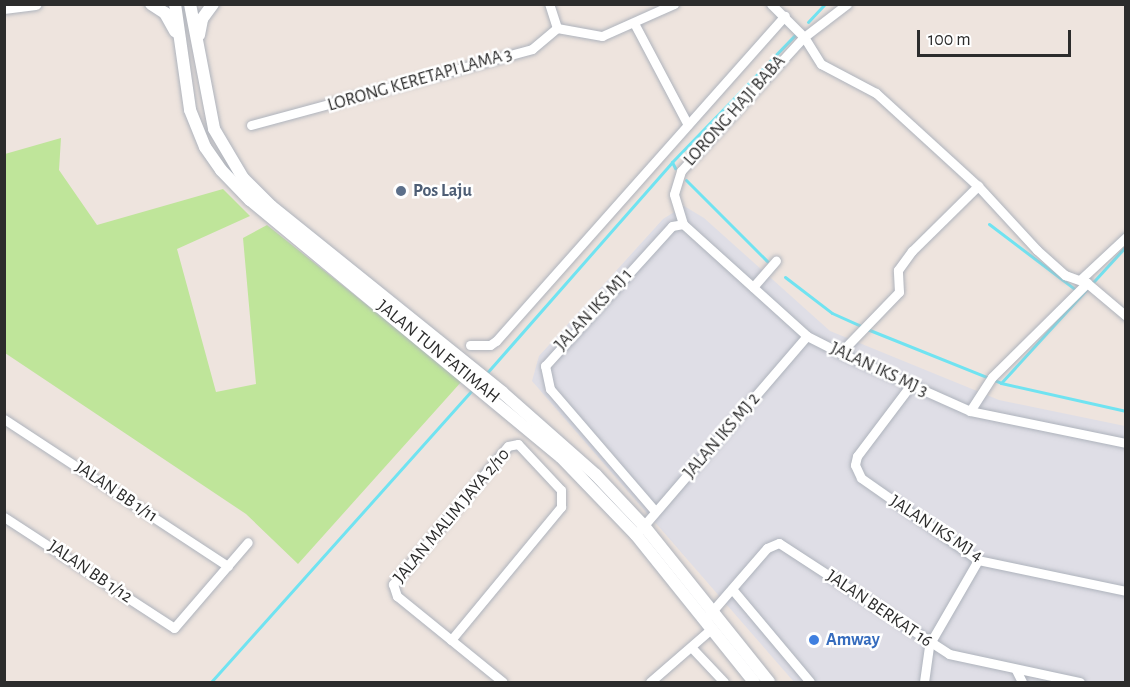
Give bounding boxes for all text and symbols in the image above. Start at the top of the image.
scale bar [920,18,1074,56]
text: 100 m [928,31,971,49]
street label: LORONG KERETAPI LAMA 3 [325,43,515,117]
street label: LORONG HAJI BABA [680,51,790,171]
place label: Pos Laju [413,180,472,202]
marker: Pos Laju [394,184,408,198]
street label: JALAN IKS MJ 1 [551,265,637,355]
street label: JALAN TUN FATIMAH [372,296,504,408]
street label: JALAN IKS MJ 3 [827,338,931,402]
street label: JALAN IKS MJ 2 [679,389,765,483]
street label: JALAN MALIM JAYA 2/10 [389,444,515,588]
street label: JALAN BB 1/11 [71,456,161,528]
street label: JALAN IKS MJ 4 [885,491,987,567]
street label: JALAN BB 1/12 [44,536,136,608]
street label: JALAN BERKAT 16 [822,566,936,652]
place label: Amway [826,629,880,651]
marker: Amway [807,633,821,647]

